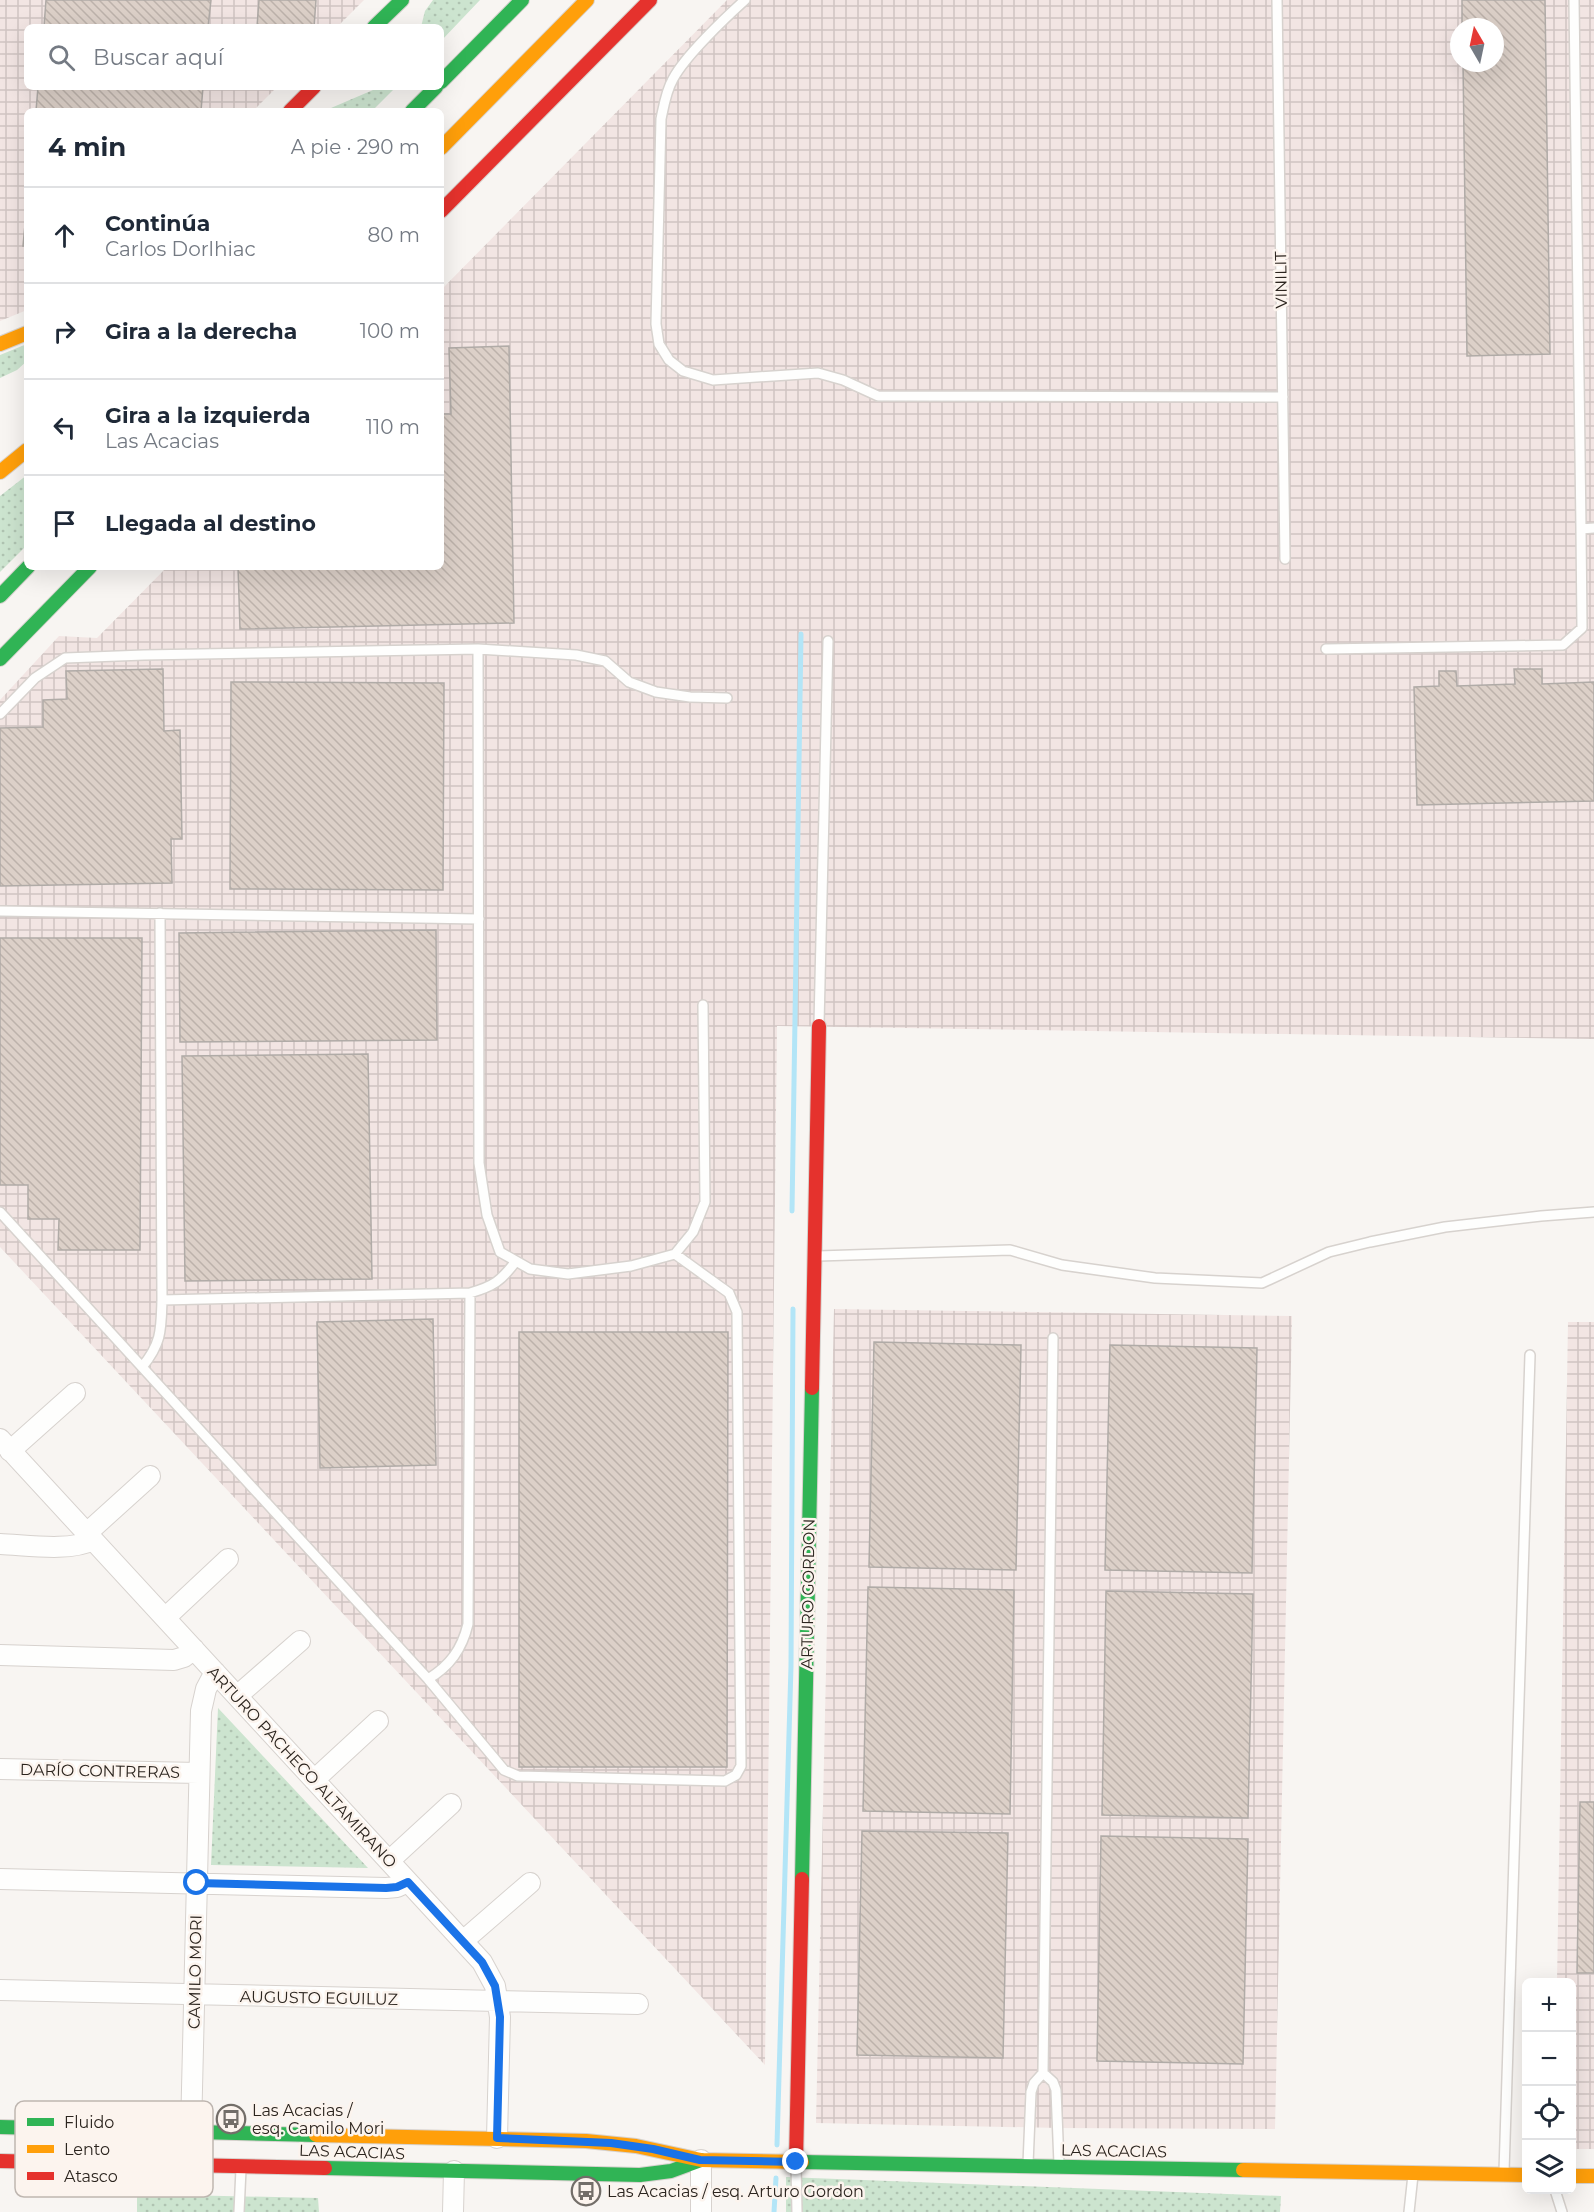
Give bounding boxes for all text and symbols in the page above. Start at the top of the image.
north arrow [1450,18,1504,72]
search box [24,24,444,90]
icon: search [45,41,78,74]
text: Buscar aquí [93,44,224,71]
text: 4 min [48,131,126,163]
text: A pie · 290 m [291,135,420,159]
text: Continúa [105,210,210,237]
icon: ahead [48,219,81,252]
text: 80 m [368,223,420,247]
text: Carlos Dorlhiac [105,237,256,261]
street label: VINILIT [1271,251,1291,309]
icon: right [48,315,81,348]
text: Gira a la derecha [105,318,297,345]
text: 100 m [360,319,420,343]
text: Gira a la izquierda [105,402,311,429]
icon: left [48,411,81,444]
text: 110 m [366,415,420,439]
text: Las Acacias [105,429,219,453]
icon: arrive [48,507,81,540]
text: Llegada al destino [105,510,316,537]
street label: ARTURO GORDON [797,1518,819,1670]
street label: ARTURO PACHECO ALTAMIRANO [203,1662,401,1872]
street label: DARÍO CONTRERAS [20,1760,180,1782]
route start [183,1869,209,1895]
street label: CAMILO MORI [185,1915,205,2029]
map controls [1522,1978,1576,2194]
button: + [1522,1978,1576,2032]
street label: AUGUSTO EGUILUZ [240,1987,398,2009]
button: − [1522,2032,1576,2086]
button: locate [1522,2086,1576,2140]
legend [15,2101,213,2197]
place label: Las Acacias / esq. Camilo Mori [252,2101,384,2138]
bus stop icon: Las Acacias / esq. Camilo Mori [215,2103,247,2135]
text: Fluido [64,2113,114,2132]
text: Lento [64,2140,110,2159]
button: layers [1522,2140,1576,2194]
street label: LAS ACACIAS [299,2141,406,2163]
street label: LAS ACACIAS [1061,2141,1167,2161]
route end [782,2148,808,2174]
text: Atasco [64,2167,118,2186]
bus stop icon: Las Acacias / esq. Arturo Gordon [570,2175,602,2207]
place label: Las Acacias / esq. Arturo Gordon [607,2182,864,2201]

